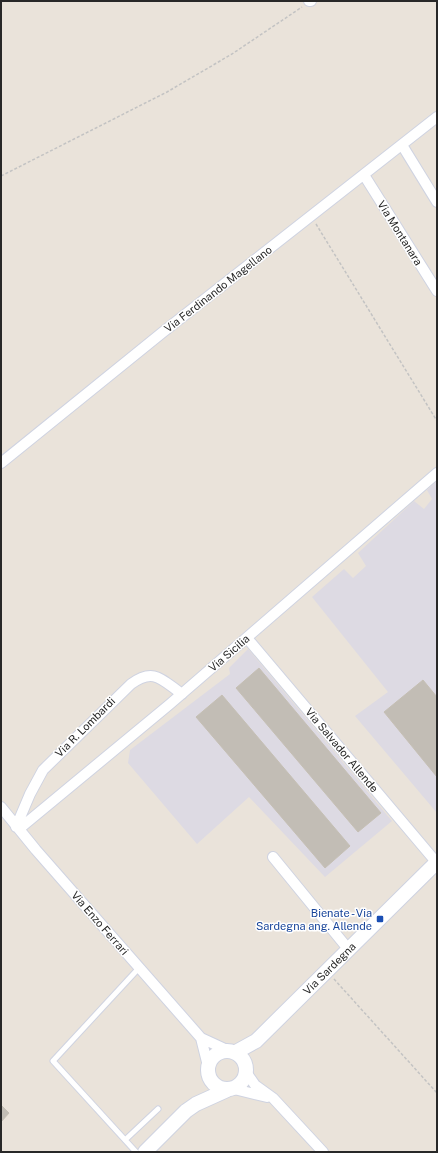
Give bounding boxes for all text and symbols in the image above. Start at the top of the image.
street label: Via Montanara [375,199,425,267]
street label: Via Ferdinando Magellano [162,243,274,335]
street label: Via Sicilia [206,632,252,674]
street label: Via R. Lombardi [53,695,117,759]
street label: Via Salvador Allende [303,706,381,794]
street label: Via Enzo Ferrari [69,889,131,957]
place label: Bienate - Via Sardegna ang. Allende [256,907,372,932]
marker: Bienate - Via Sardegna ang. Allende [375,914,385,924]
street label: Via Sardegna [301,940,358,997]

